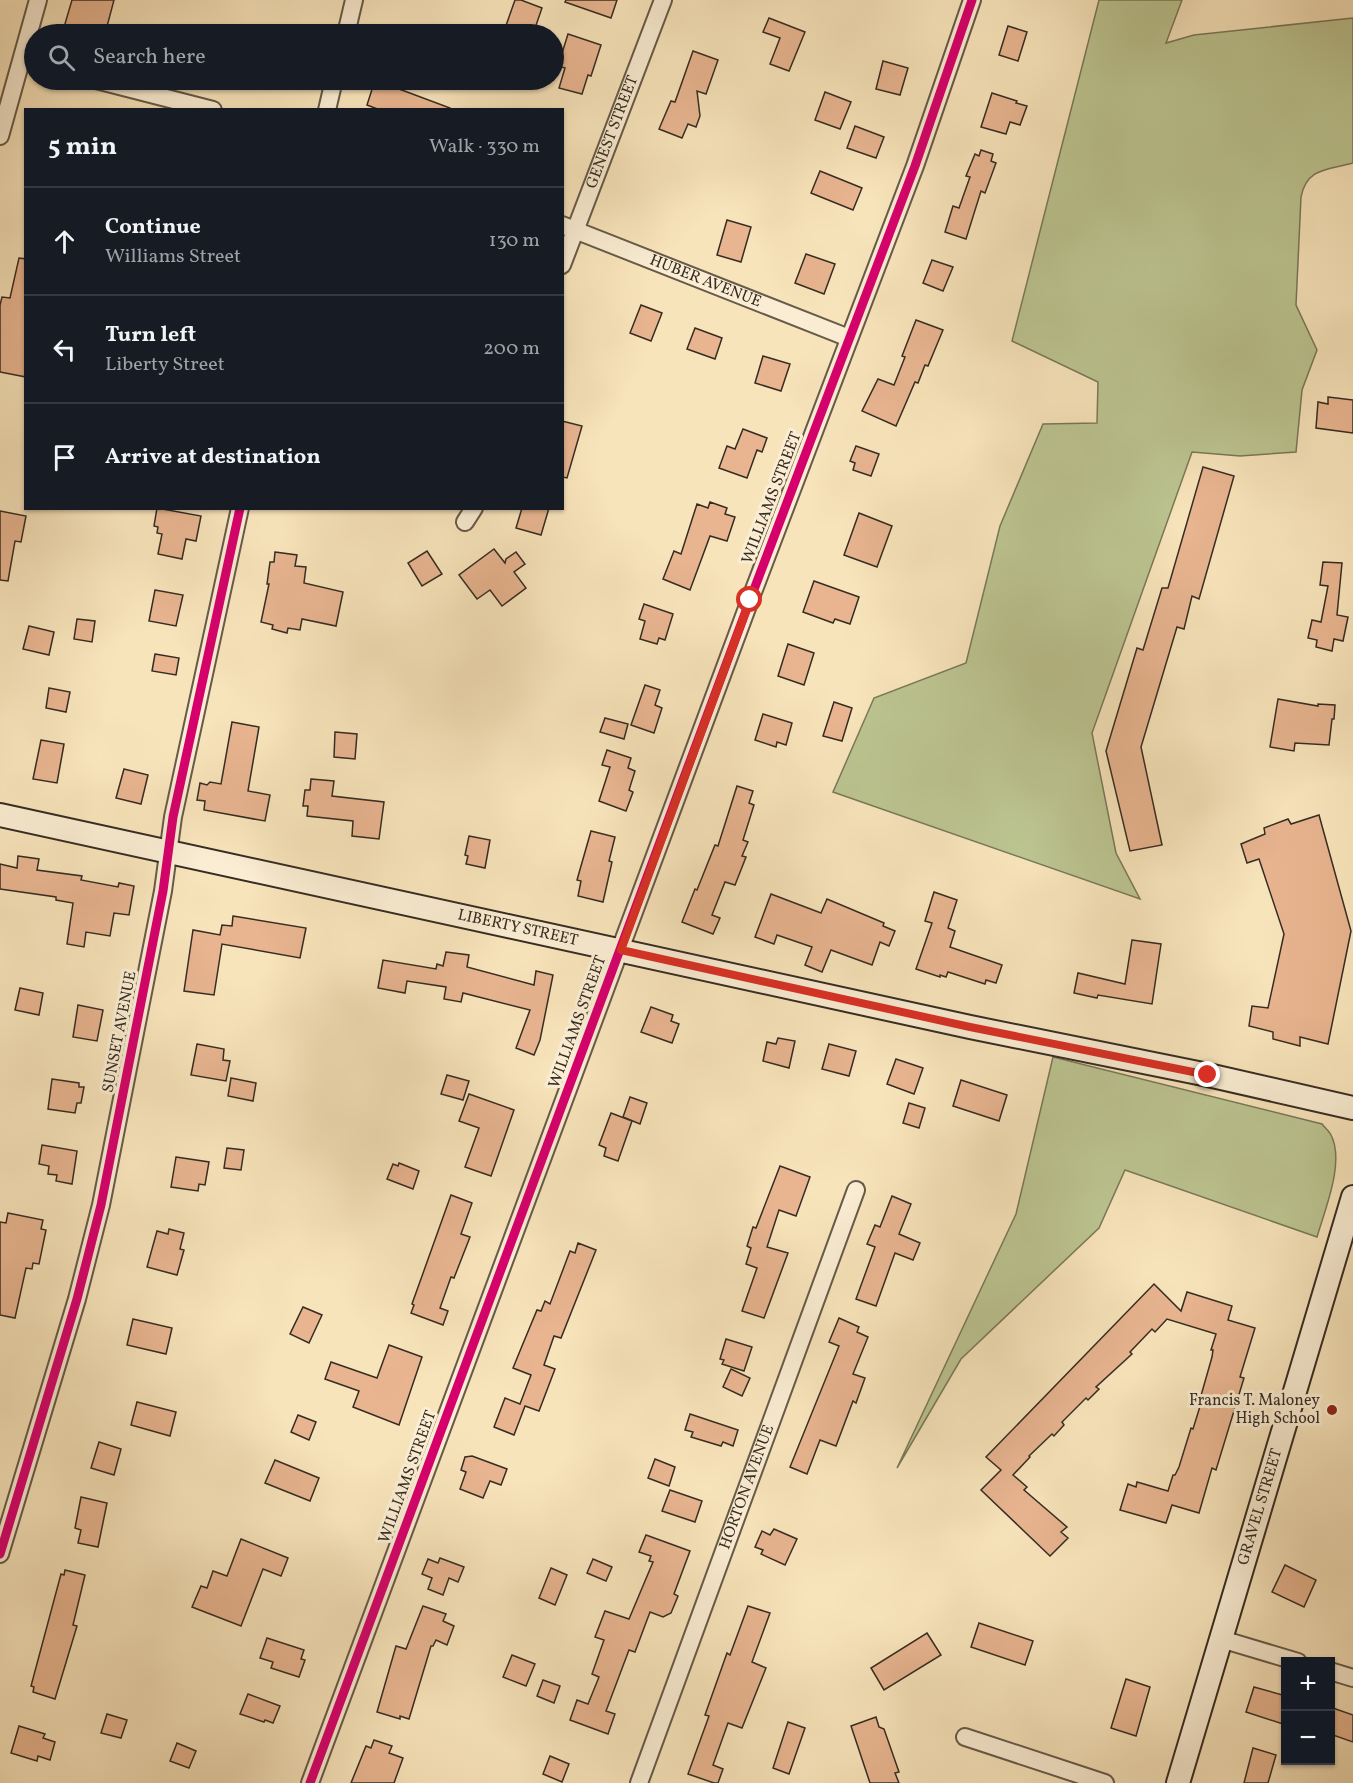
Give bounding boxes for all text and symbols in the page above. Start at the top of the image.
search box [24,24,564,90]
icon: search [45,41,78,74]
text: Search here [93,42,206,73]
street label: GENEST STREET [581,73,644,192]
text: 5 min [48,129,117,165]
text: Walk · 330 m [429,133,540,161]
text: Continue [105,212,201,243]
icon: ahead [48,225,81,258]
text: 130 m [489,227,540,255]
text: Williams Street [105,243,241,271]
street label: HUBER AVENUE [646,249,764,313]
text: Turn left [105,320,196,351]
icon: left [48,333,81,366]
text: 200 m [483,335,540,363]
text: Liberty Street [105,351,225,379]
street label: WILLIAMS STREET [737,429,807,567]
icon: arrive [48,441,81,474]
text: Arrive at destination [105,442,321,473]
route start [736,586,762,612]
street label: LIBERTY STREET [456,904,580,952]
street label: WILLIAMS STREET [544,953,612,1091]
street label: SUNSET AVENUE [97,969,143,1095]
route end [1194,1061,1220,1087]
place label: Francis T. Maloney High School [1189,1390,1320,1430]
marker: Francis T. Maloney High School [1325,1403,1339,1417]
street label: WILLIAMS STREET [374,1408,442,1546]
street label: HORTON AVENUE [714,1422,780,1553]
street label: GRAVEL STREET [1233,1446,1288,1568]
map controls [1281,1657,1335,1765]
button: + [1281,1657,1335,1711]
button: − [1281,1711,1335,1765]

